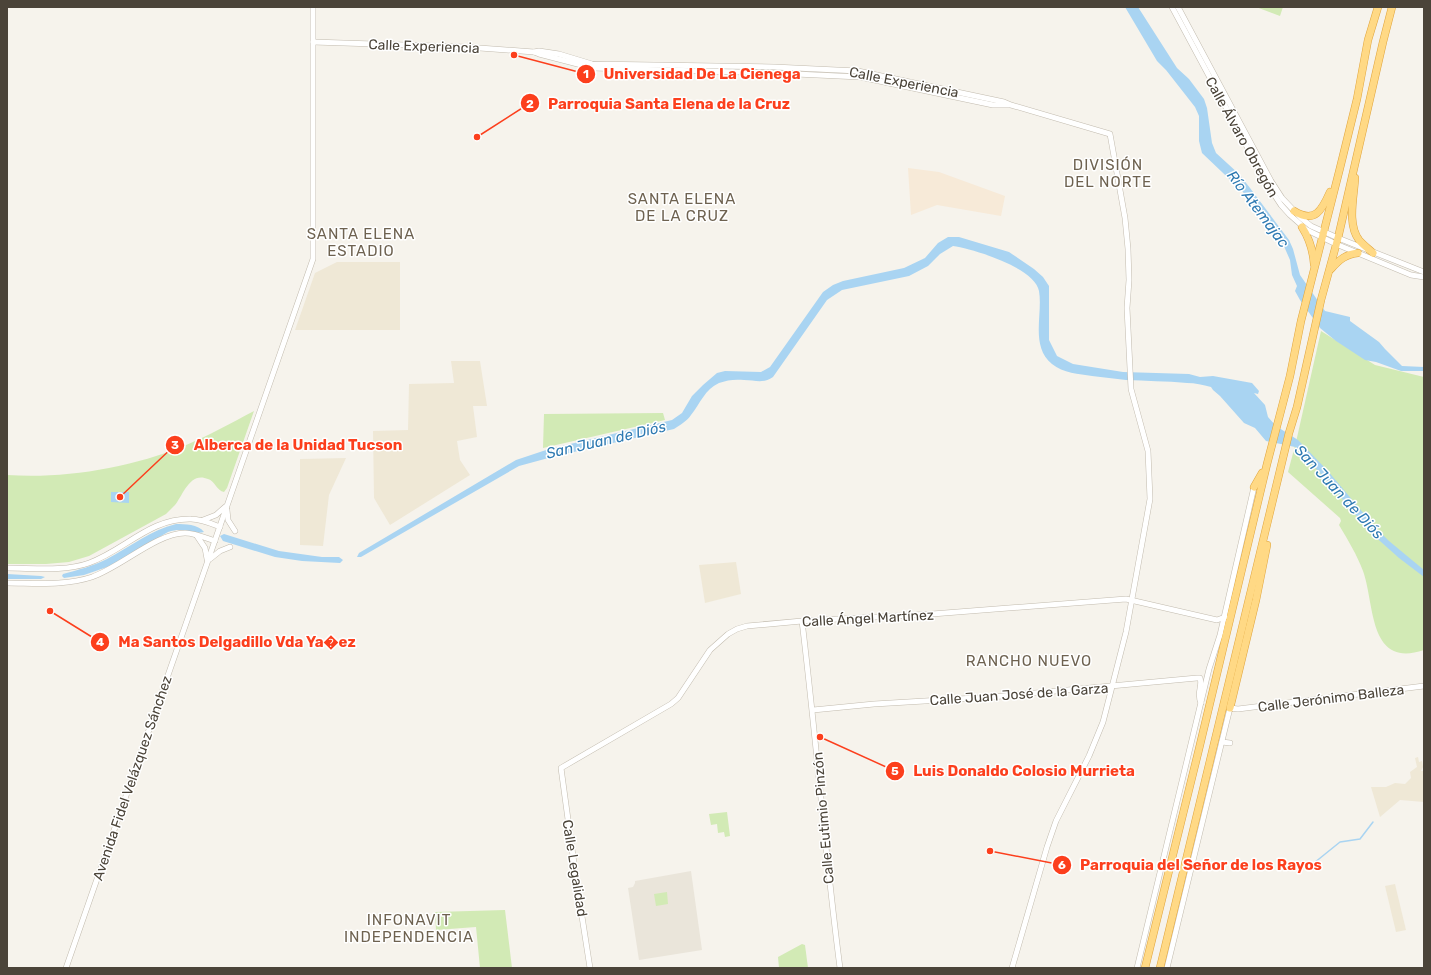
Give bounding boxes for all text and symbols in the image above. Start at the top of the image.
street label: Calle Experiencia [368,36,480,57]
callout: Universidad De La Cienega [576,60,809,87]
street label: Calle Experiencia [848,64,960,101]
text: Universidad De La Cienega [603,65,801,83]
text: 1 [583,67,589,81]
street label: Calle Álvaro Obregón [1201,74,1283,200]
callout: Parroquia Santa Elena de la Cruz [520,90,798,117]
text: Parroquia Santa Elena de la Cruz [548,95,790,113]
text: 2 [526,97,534,111]
district label: DIVISIÓN DEL NORTE [1064,156,1152,191]
water label: Río Atemajac [1223,167,1293,251]
district label: SANTA ELENA DE LA CRUZ [628,190,736,225]
district label: SANTA ELENA ESTADIO [307,225,415,260]
water label: San Juan de Diós [544,417,668,463]
callout: Alberca de la Unidad Tucson [165,431,410,458]
text: Alberca de la Unidad Tucson [194,436,402,454]
text: 3 [171,438,179,452]
water label: San Juan de Diós [1291,441,1388,543]
street label: Calle Ángel Martínez [802,606,934,630]
callout: Ma Santos Delgadillo Vda Ya�ez [90,629,365,656]
text: Ma Santos Delgadillo Vda Ya�ez [118,633,356,651]
text: 4 [96,635,104,649]
district label: RANCHO NUEVO [966,652,1092,670]
street label: Avenida Fidel Velázquez Sánchez [89,673,176,883]
street label: Calle Juan José de la Garza [929,680,1109,709]
street label: Calle Jerónimo Balleza [1257,681,1405,716]
street label: Calle Eutimio Pinzón [809,751,838,885]
callout: Luis Donaldo Colosio Murrieta [885,757,1143,784]
text: Luis Donaldo Colosio Murrieta [913,762,1135,780]
text: 5 [891,764,899,778]
street label: Calle Legalidad [558,818,591,918]
callout: Parroquia del Señor de los Rayos [1052,852,1330,879]
text: Parroquia del Señor de los Rayos [1080,856,1322,874]
text: 6 [1058,858,1066,872]
district label: INFONAVIT INDEPENDENCIA [344,911,474,946]

